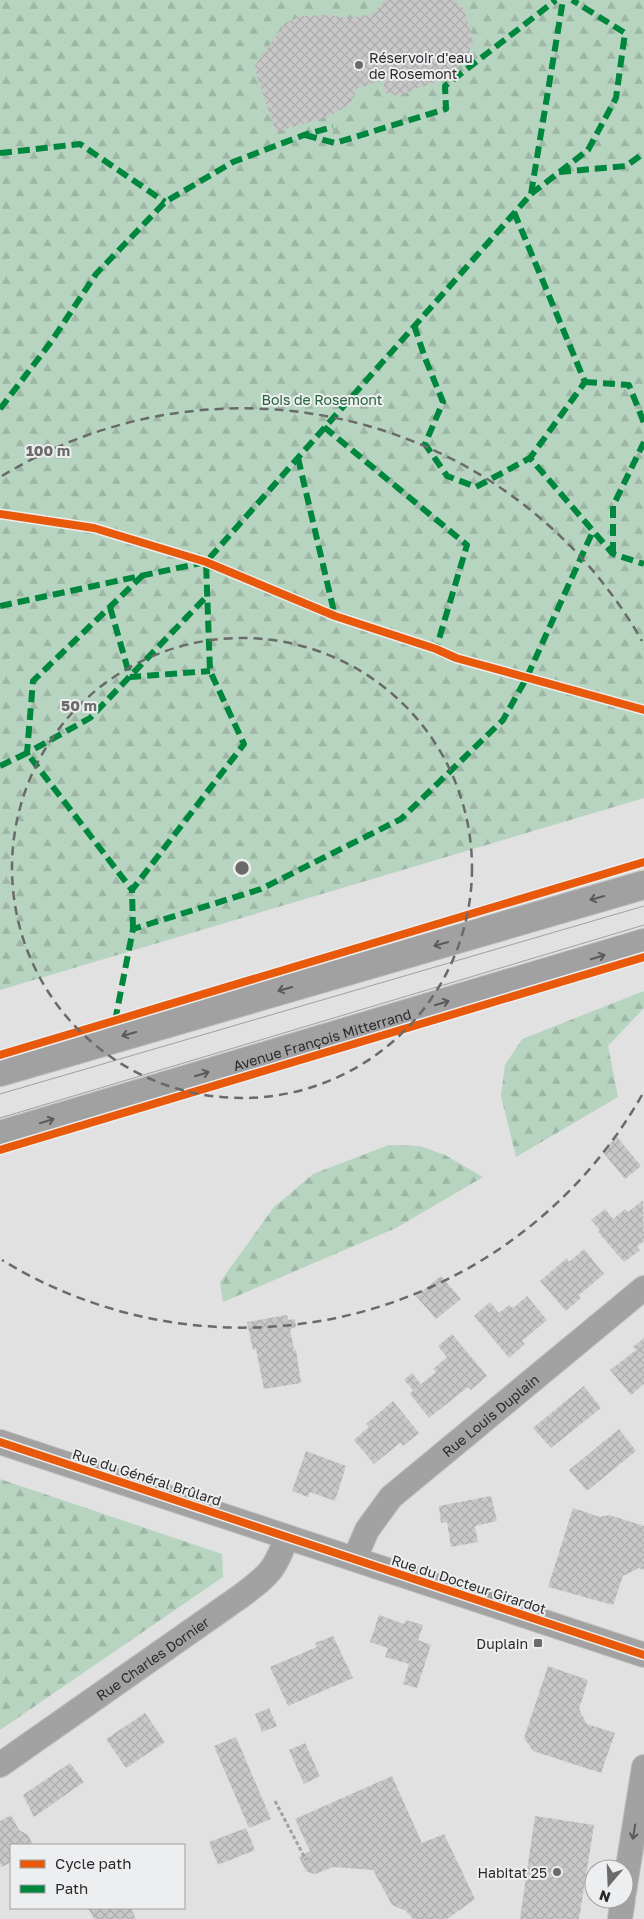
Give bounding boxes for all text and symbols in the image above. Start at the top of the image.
place label: Réservoir d'eau de Rosemont [369,49,473,82]
marker: Réservoir d'eau de Rosemont [353,59,365,71]
park label: Bois de Rosemont [262,391,382,408]
text: 100 m [26,441,70,459]
text: 50 m [61,696,97,714]
centre of rings [233,859,251,877]
one-way arrow [590,894,606,904]
one-way arrow [434,939,450,949]
one-way arrow [589,951,605,961]
one-way arrow [278,985,294,994]
one-way arrow [434,998,450,1008]
street label: Avenue François Mitterrand [231,1004,413,1074]
one-way arrow [122,1030,138,1040]
one-way arrow [194,1069,210,1079]
one-way arrow [38,1115,54,1125]
street label: Rue Louis Duplain [438,1370,542,1460]
street label: Rue du Général Brûlard [70,1445,224,1509]
street label: Rue du Docteur Girardot [389,1551,549,1617]
street label: Rue Charles Dornier [93,1612,212,1704]
place label: Duplain [476,1635,528,1652]
marker: Duplain [532,1637,544,1649]
one-way arrow [628,1824,638,1840]
legend [10,1844,185,1909]
text: Cycle path [55,1854,131,1872]
north arrow [584,1859,634,1909]
place label: Habitat 25 [477,1864,547,1881]
marker: Habitat 25 [551,1866,563,1878]
text: Path [55,1879,88,1897]
text: N [597,1887,612,1907]

